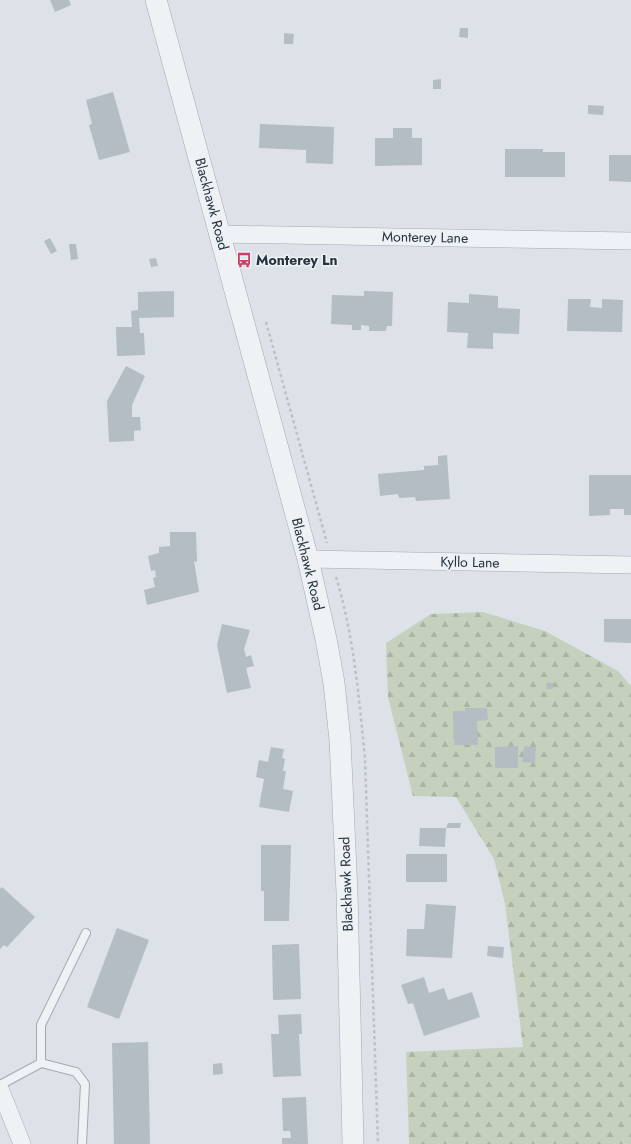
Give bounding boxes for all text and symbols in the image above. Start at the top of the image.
street label: Blackhawk Road [190,156,234,252]
street label: Monterey Lane [382,226,468,248]
place label: Monterey Ln [256,250,338,270]
bus stop icon: Monterey Ln [235,251,253,269]
street label: Blackhawk Road [287,516,329,612]
street label: Kyllo Lane [440,551,500,573]
street label: Blackhawk Road [334,836,358,932]

